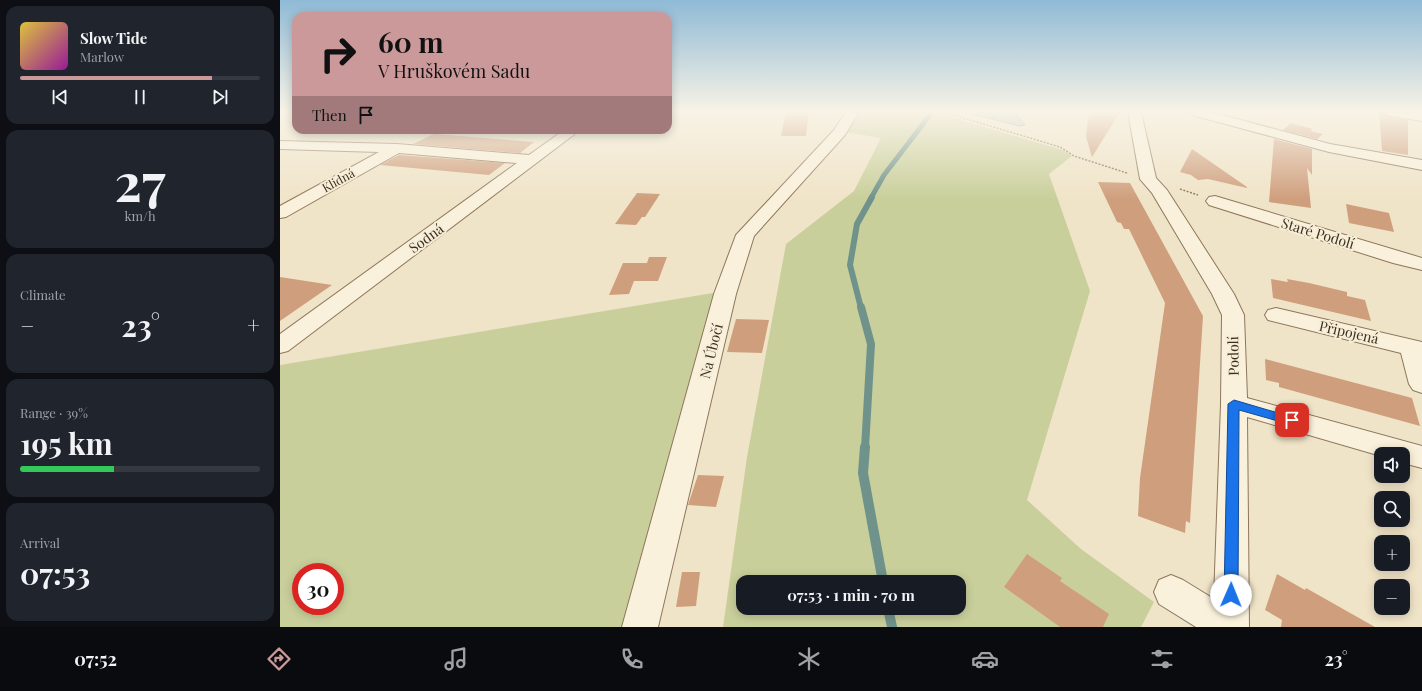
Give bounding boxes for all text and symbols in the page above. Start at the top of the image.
text: 60 m [378,23,444,60]
text: Slow Tide [80,28,147,48]
icon: right [312,28,364,80]
text: Marlow [80,48,124,65]
text: V Hruškovém Sadu [378,59,530,83]
icon: previous [49,86,71,108]
icon: pause [129,86,151,108]
icon: next [209,86,231,108]
icon: arrive [355,104,377,126]
text: Then [312,105,347,125]
text: 27 [115,146,165,215]
street label: Klidná [319,165,357,195]
text: km/h [124,207,156,224]
street label: Staré Podolí [1279,213,1357,253]
street label: Sodná [405,219,447,257]
text: Climate [20,286,66,303]
text: 23° [121,305,160,345]
text: − [20,310,34,340]
text: + [247,310,260,340]
street label: Připojená [1317,316,1381,348]
street label: Na Úbočí [695,322,727,380]
street label: Podolí [1223,336,1243,376]
pin [1275,403,1309,437]
text: Range · 39% [20,404,88,421]
icon: arrive [1281,409,1303,431]
text: 195 km [20,423,113,463]
map controls [1374,447,1410,615]
button: sound [1374,447,1410,483]
button: search [1374,491,1410,527]
text: Arrival [20,534,60,551]
button: + [1374,535,1410,571]
text: 07:53 [20,553,90,593]
speed limit sign: 30 [292,563,344,615]
position arrow [1210,574,1252,616]
button: − [1374,579,1410,615]
text: 07:53 · 1 min · 70 m [787,585,915,605]
icon: directions [265,645,293,673]
icon: music [442,645,470,673]
icon: phone [618,645,646,673]
icon: climate [795,645,823,673]
icon: car [971,645,999,673]
icon: filters [1148,645,1176,673]
text: 07:52 [74,647,117,671]
text: 23° [1324,647,1348,671]

